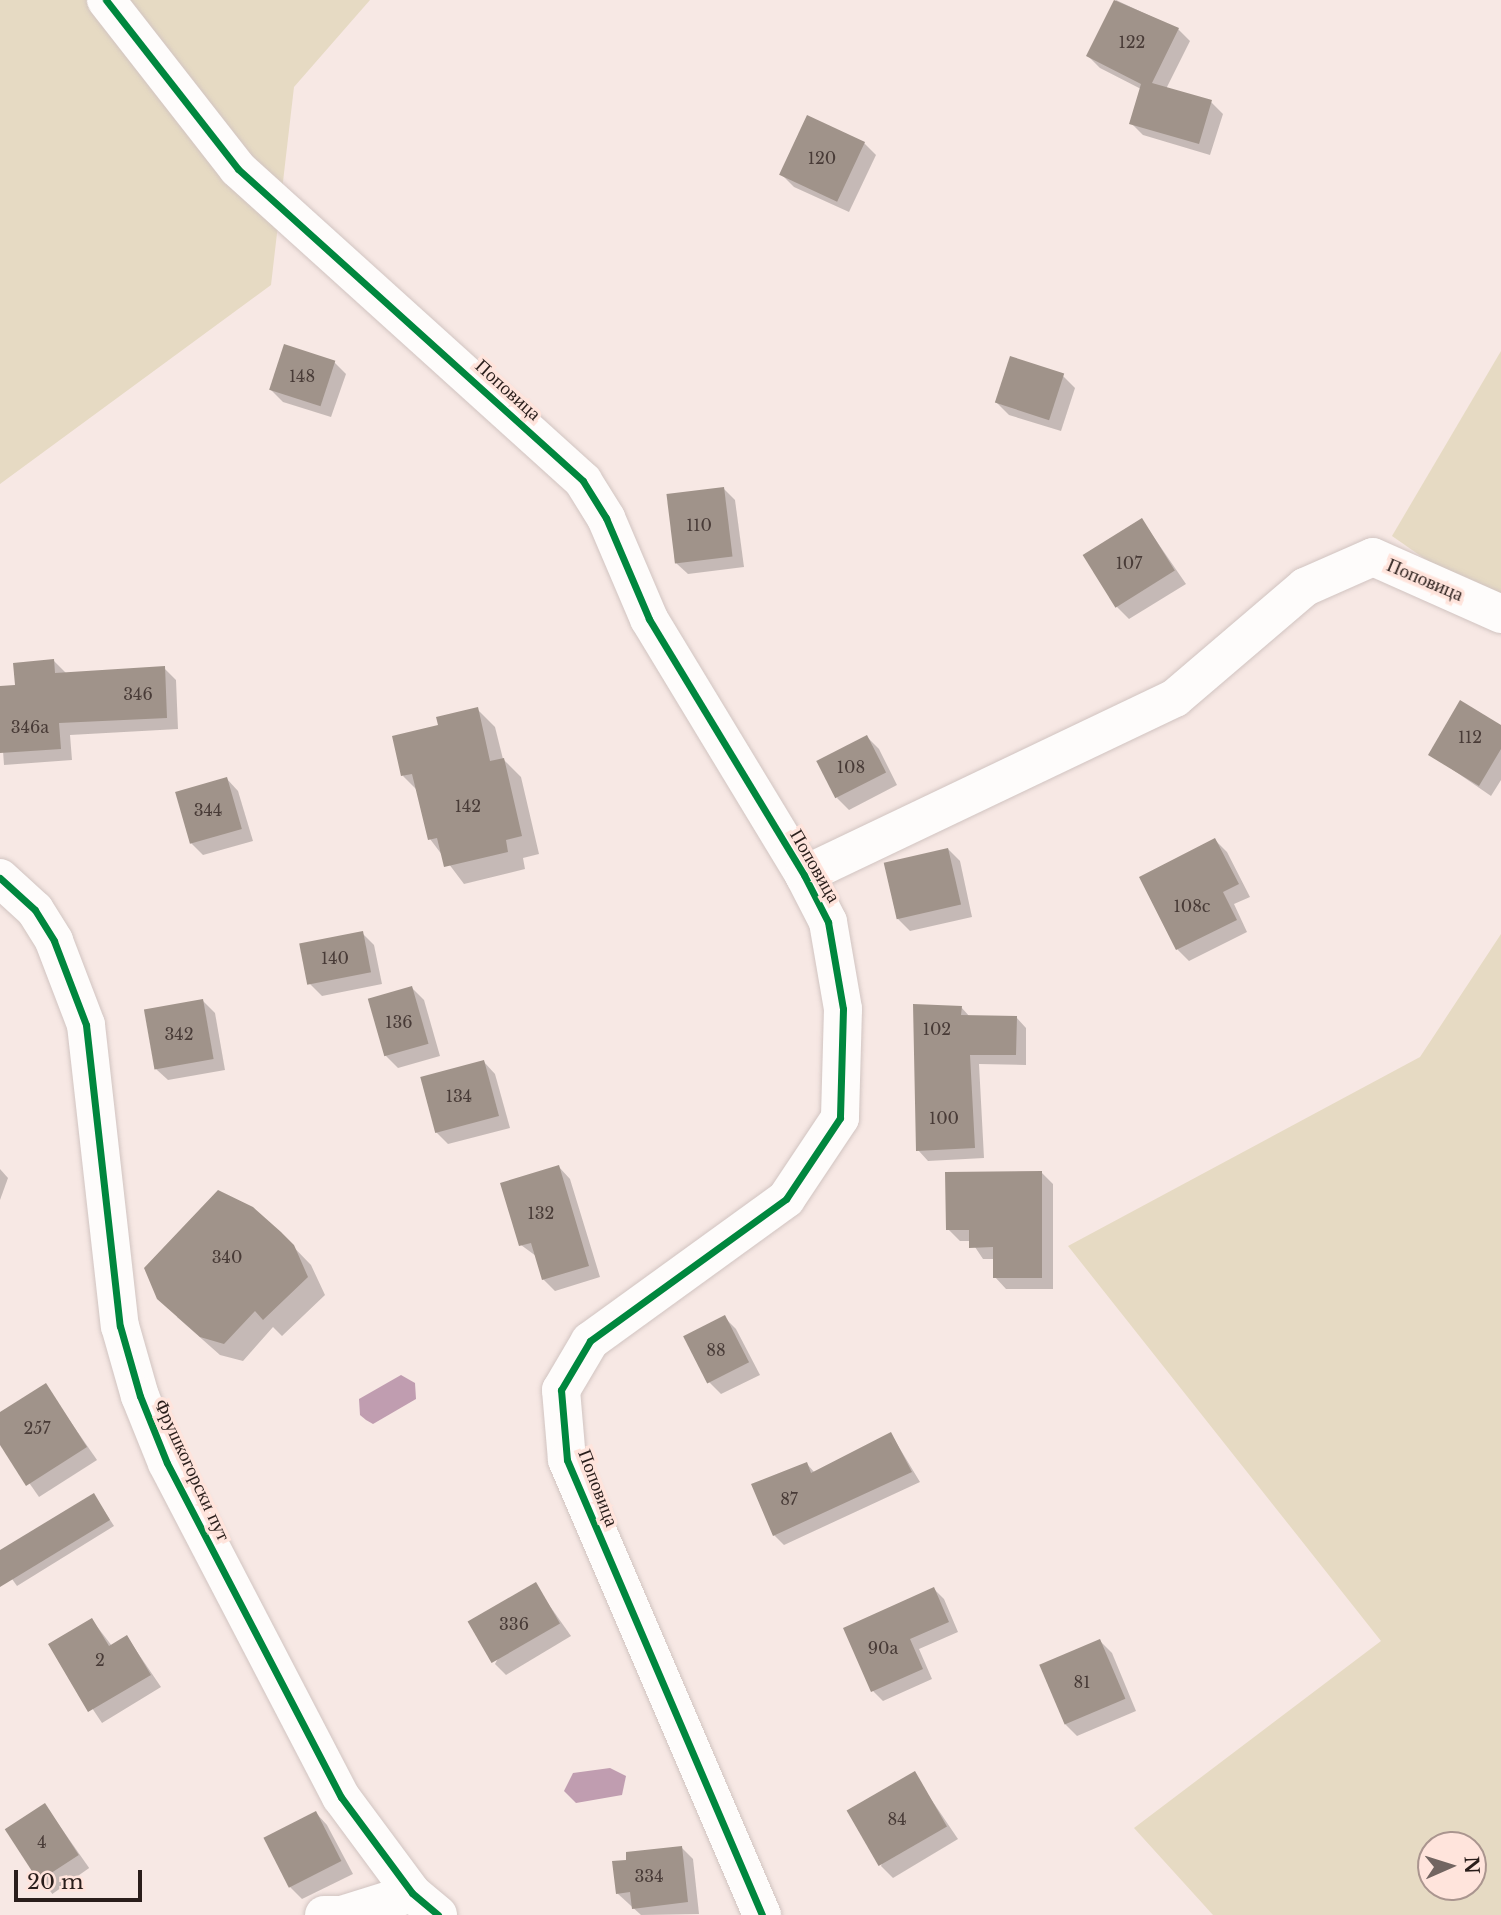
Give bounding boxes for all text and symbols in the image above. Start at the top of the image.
house number: 122 [1119,32,1145,52]
house number: 120 [808,148,836,168]
street label: Поповица [470,355,546,425]
house number: 148 [289,366,315,386]
house number: 110 [686,515,712,535]
house number: 107 [1116,553,1142,573]
street label: Поповица [1383,554,1467,606]
house number: 346 [123,684,153,704]
house number: 346a [11,717,49,737]
house number: 112 [1458,727,1482,747]
house number: 108 [837,757,865,777]
house number: 142 [455,796,481,816]
house number: 344 [194,800,222,820]
street label: Поповица [785,825,845,907]
house number: 108c [1174,896,1210,916]
house number: 140 [321,948,349,968]
house number: 136 [385,1012,413,1032]
house number: 102 [923,1019,951,1039]
house number: 342 [164,1024,194,1044]
house number: 134 [446,1086,472,1106]
house number: 100 [929,1108,959,1128]
house number: 132 [528,1203,554,1223]
house number: 340 [212,1247,242,1267]
house number: 88 [706,1340,726,1360]
street label: Фрушкогорски пут [149,1396,235,1544]
house number: 257 [24,1418,50,1438]
street label: Поповица [573,1446,623,1530]
house number: 87 [780,1489,798,1509]
house number: 336 [499,1614,529,1634]
house number: 90a [868,1638,898,1658]
house number: 2 [95,1650,105,1670]
house number: 81 [1074,1672,1090,1692]
house number: 84 [887,1809,907,1829]
north arrow [1417,1831,1487,1901]
house number: 4 [37,1832,47,1852]
text: N [1460,1855,1483,1875]
scale bar [18,1856,145,1900]
house number: 334 [634,1866,664,1886]
text: 20 m [27,1869,84,1895]

